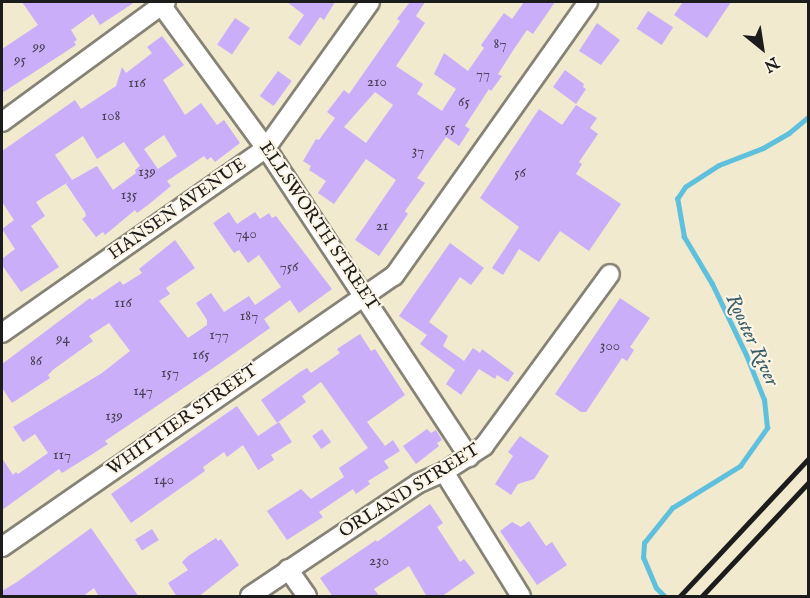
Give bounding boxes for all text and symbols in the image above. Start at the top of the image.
north arrow [732,18,792,78]
house number: 87 [494,35,506,53]
house number: 99 [32,38,46,56]
house number: 95 [14,51,26,69]
text: N [760,51,782,76]
house number: 77 [476,65,490,83]
house number: 210 [367,73,387,91]
house number: 116 [128,74,146,92]
house number: 65 [458,93,470,111]
house number: 108 [102,107,120,125]
house number: 55 [445,119,455,137]
street label: ELLSWORTH STREET [253,139,383,315]
house number: 37 [412,142,424,160]
street label: HANSEN AVENUE [105,154,251,266]
house number: 139 [138,163,156,181]
house number: 56 [514,164,526,182]
house number: 135 [121,186,137,204]
house number: 21 [376,217,388,235]
house number: 740 [235,225,257,243]
house number: 756 [280,258,298,276]
water label: Rooster River [720,290,784,390]
house number: 116 [114,294,132,312]
house number: 187 [240,307,258,325]
house number: 177 [209,326,229,344]
house number: 94 [56,330,70,348]
house number: 300 [600,337,620,355]
house number: 165 [192,346,210,364]
house number: 86 [30,352,42,370]
street label: WHITTIER STREET [104,361,262,481]
house number: 157 [161,364,179,382]
house number: 147 [133,382,153,400]
house number: 139 [105,407,123,425]
street label: ORLAND STREET [336,440,484,544]
house number: 117 [53,446,71,464]
house number: 140 [154,471,174,489]
house number: 230 [369,552,389,570]

